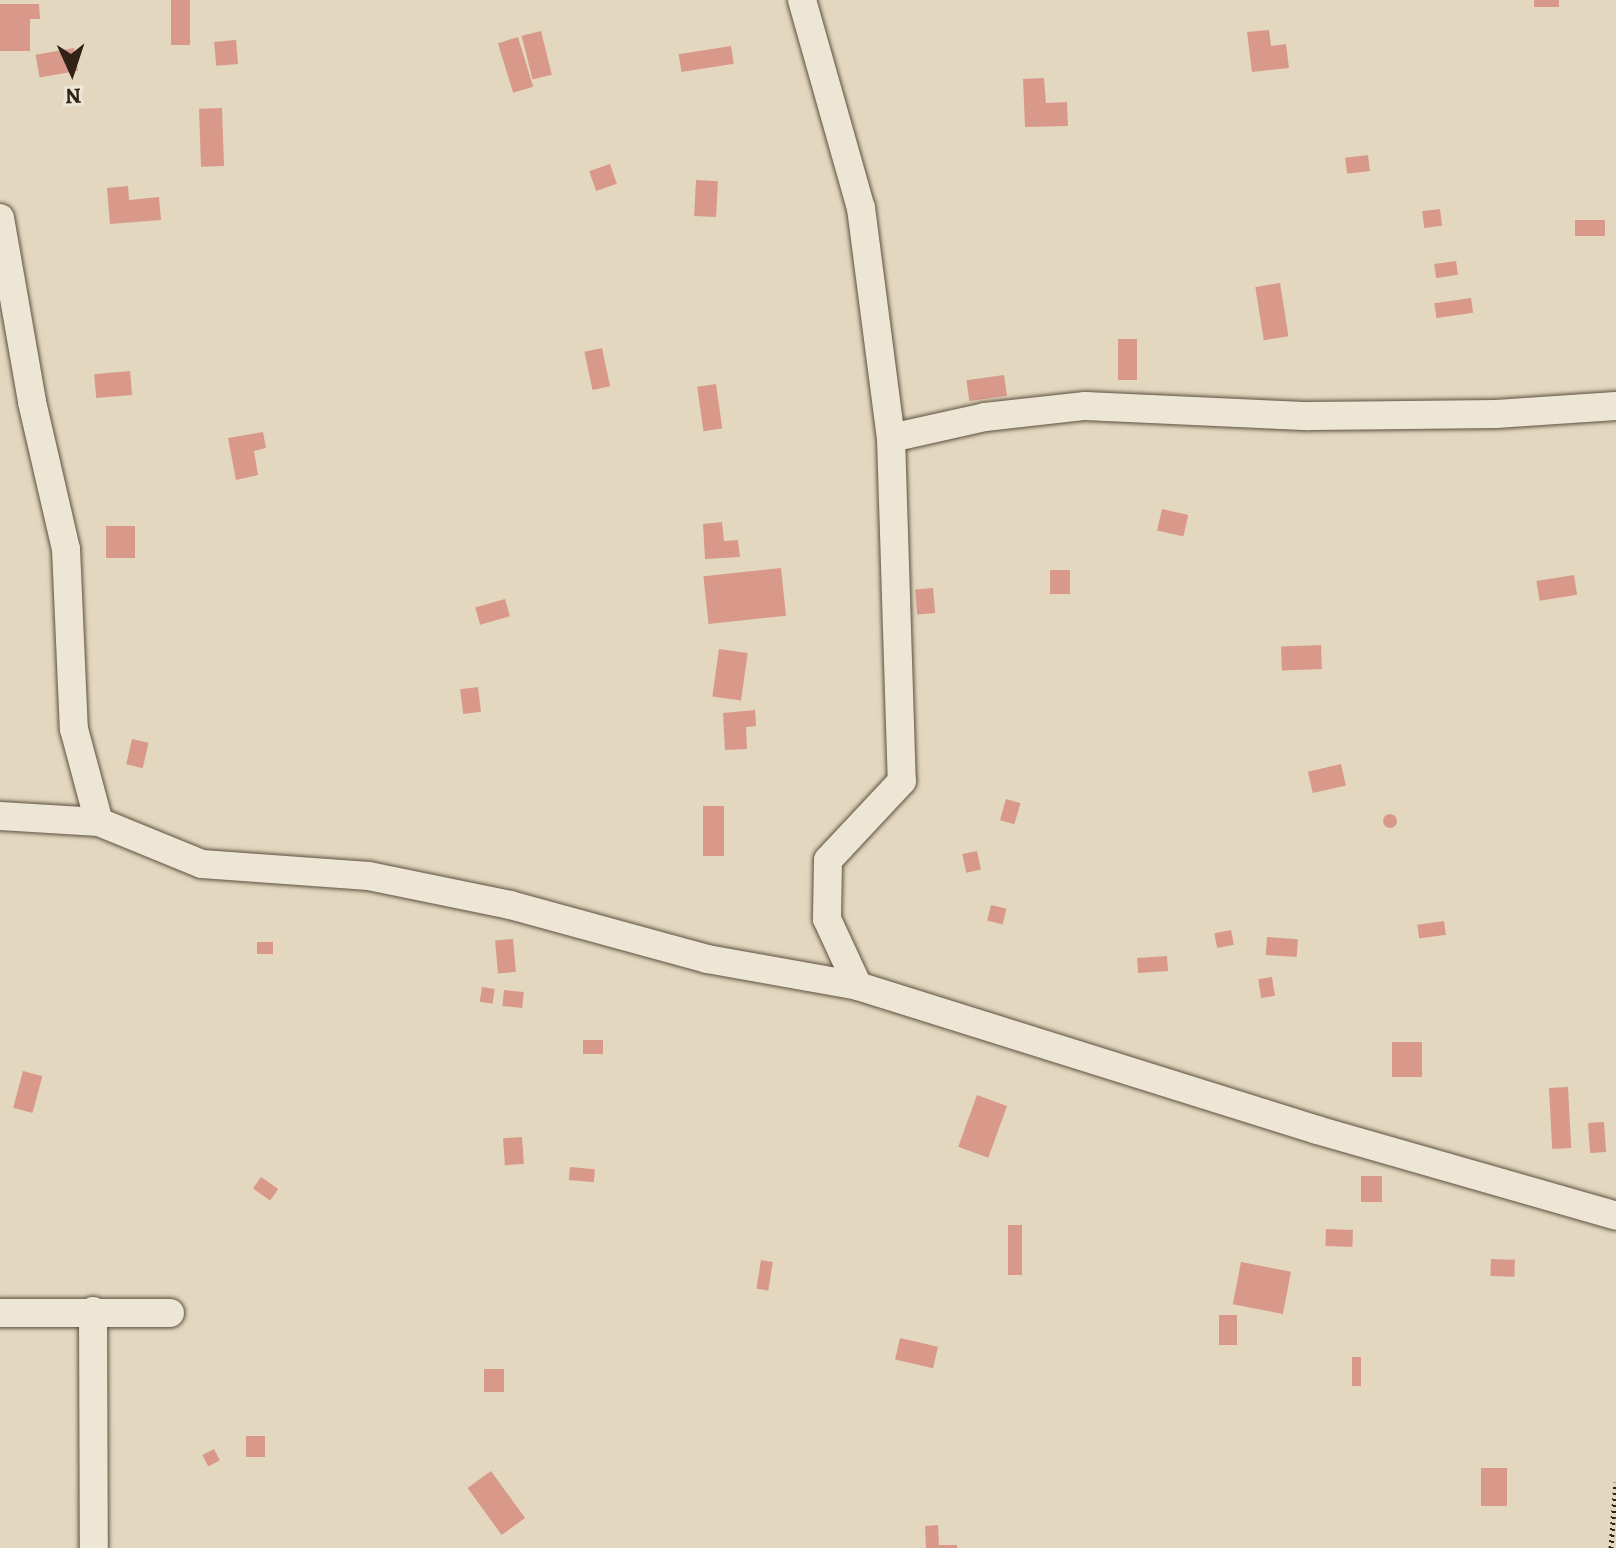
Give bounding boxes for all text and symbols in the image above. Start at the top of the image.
north arrow [32,32,112,112]
text: N [64,81,82,111]

